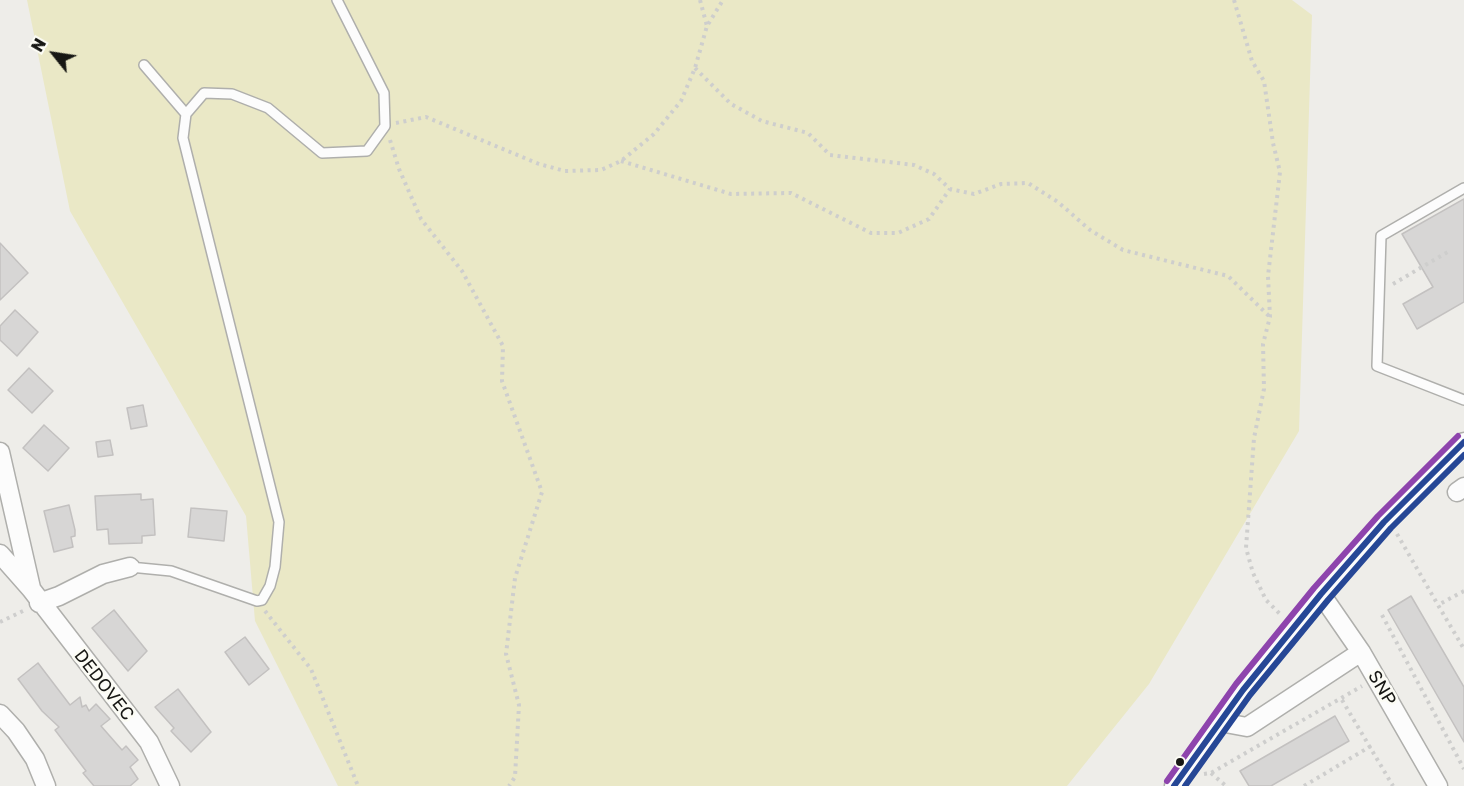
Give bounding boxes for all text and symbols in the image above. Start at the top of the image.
north arrow [24,24,84,84]
text: N [27,35,50,55]
street label: DEDOVEC [70,645,138,725]
street label: SNP [1363,667,1401,709]
unlabelled marker [1174,756,1186,768]

